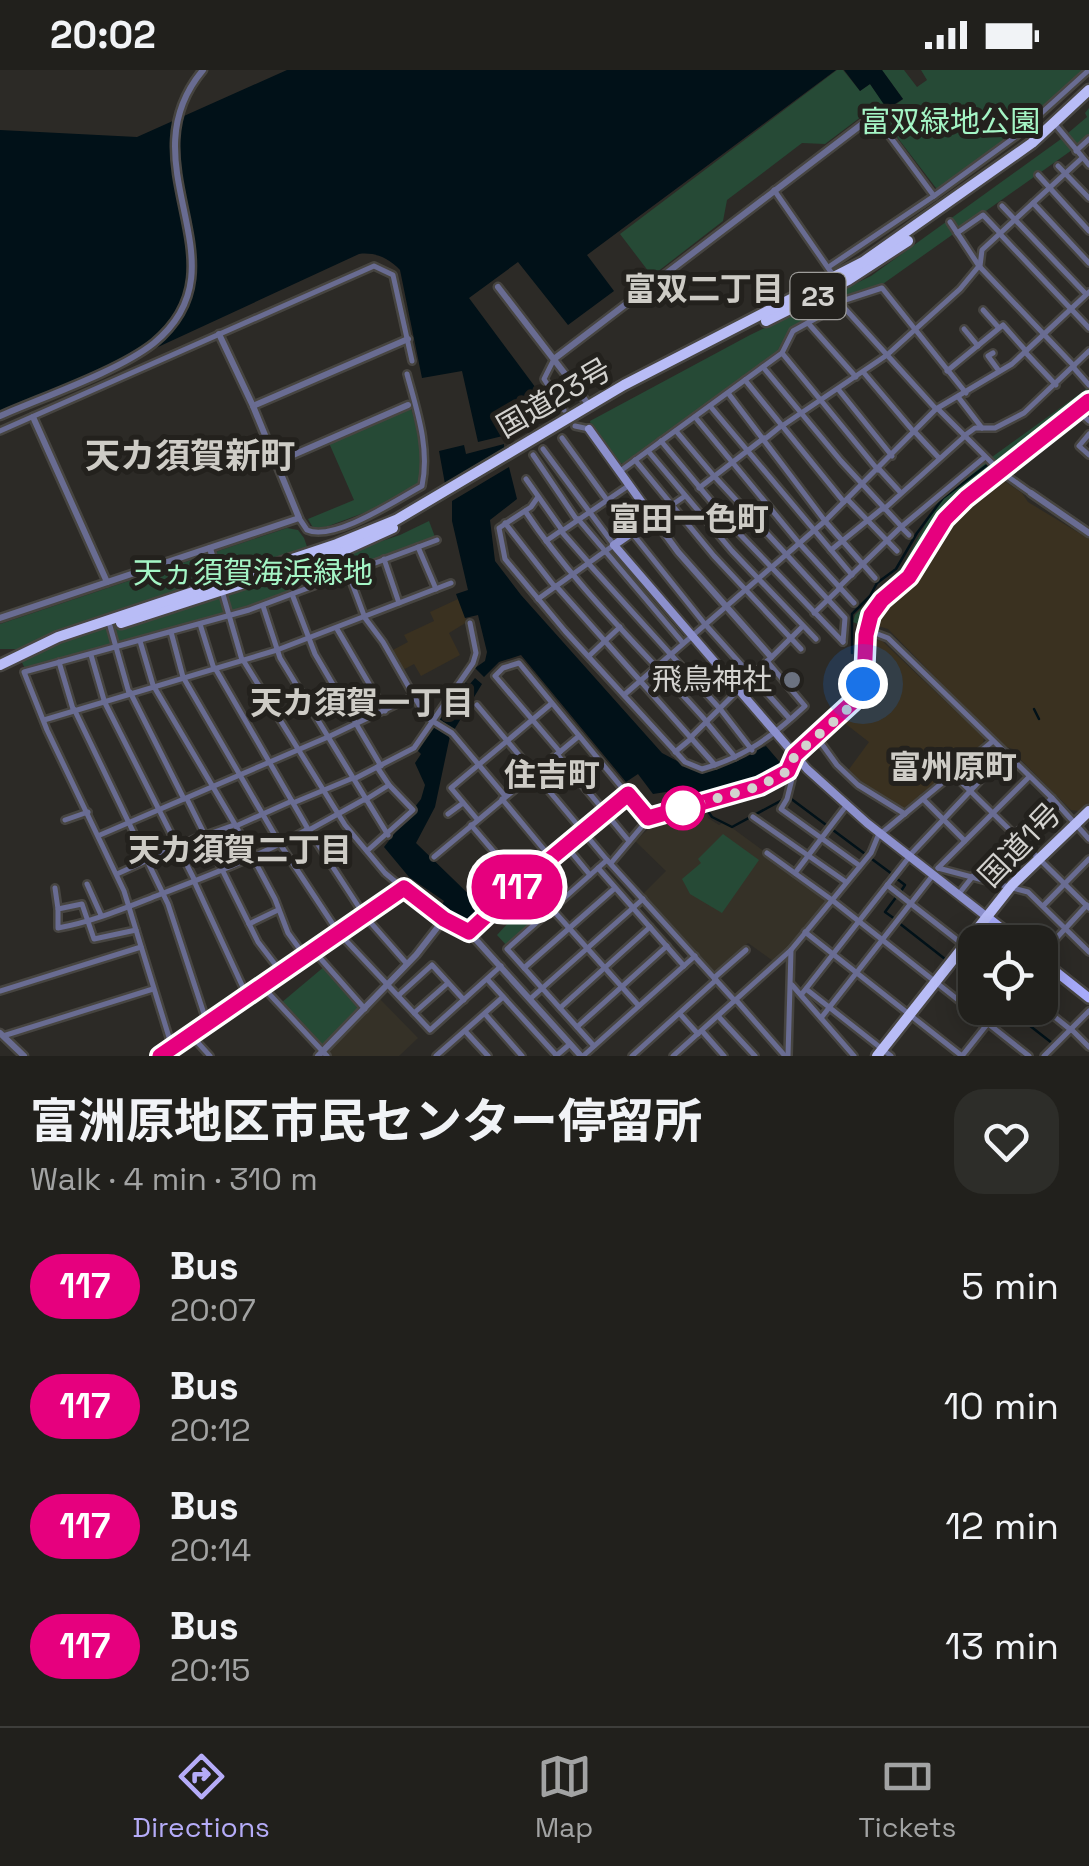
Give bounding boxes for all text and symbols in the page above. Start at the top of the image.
text: 20:02 [50,11,156,59]
park label: 富双緑地公園 [860,102,1040,141]
district label: 富双二丁目 [624,269,784,309]
road number: 23 [790,273,846,319]
street label: 国道23号 [489,349,618,446]
district label: 天カ須賀新町 [85,434,295,478]
district label: 富田一色町 [609,499,769,539]
park label: 天ヵ須賀海浜緑地 [133,553,373,592]
your location [838,659,888,709]
place label: 飛鳥神社 [652,660,772,699]
marker: 飛鳥神社 [781,669,803,691]
district label: 天カ須賀一丁目 [250,683,474,723]
district label: 富州原町 [889,747,1017,787]
district label: 住吉町 [504,755,600,795]
unlabelled marker [662,787,704,829]
street label: 国道1号 [970,794,1069,895]
district label: 天カ須賀二丁目 [128,830,352,870]
line badge: 117 [460,854,574,920]
text: 117 [491,865,543,909]
map controls [958,925,1058,1025]
button: locate [958,925,1058,1025]
button: heart [954,1089,1059,1194]
text: 富洲原地区市民センター停留所 [30,1091,702,1152]
text: Walk · 4 min · 310 m [30,1159,318,1199]
text: Bus [170,1242,239,1290]
text: 5 min [961,1262,1059,1310]
text: 117 [59,1264,111,1308]
text: 20:07 [170,1290,256,1330]
text: Bus [170,1362,239,1410]
text: 10 min [944,1382,1059,1430]
text: 117 [59,1384,111,1428]
text: 20:12 [170,1410,251,1450]
text: Bus [170,1482,239,1530]
text: 12 min [945,1502,1059,1550]
text: 117 [59,1504,111,1548]
text: 20:14 [170,1530,251,1570]
text: Bus [170,1602,239,1650]
text: 13 min [945,1622,1059,1670]
text: 117 [59,1624,111,1668]
text: 20:15 [170,1650,250,1690]
tab: Directions [133,1749,270,1845]
tab: Map [535,1749,593,1845]
tab: Tickets [859,1749,956,1845]

